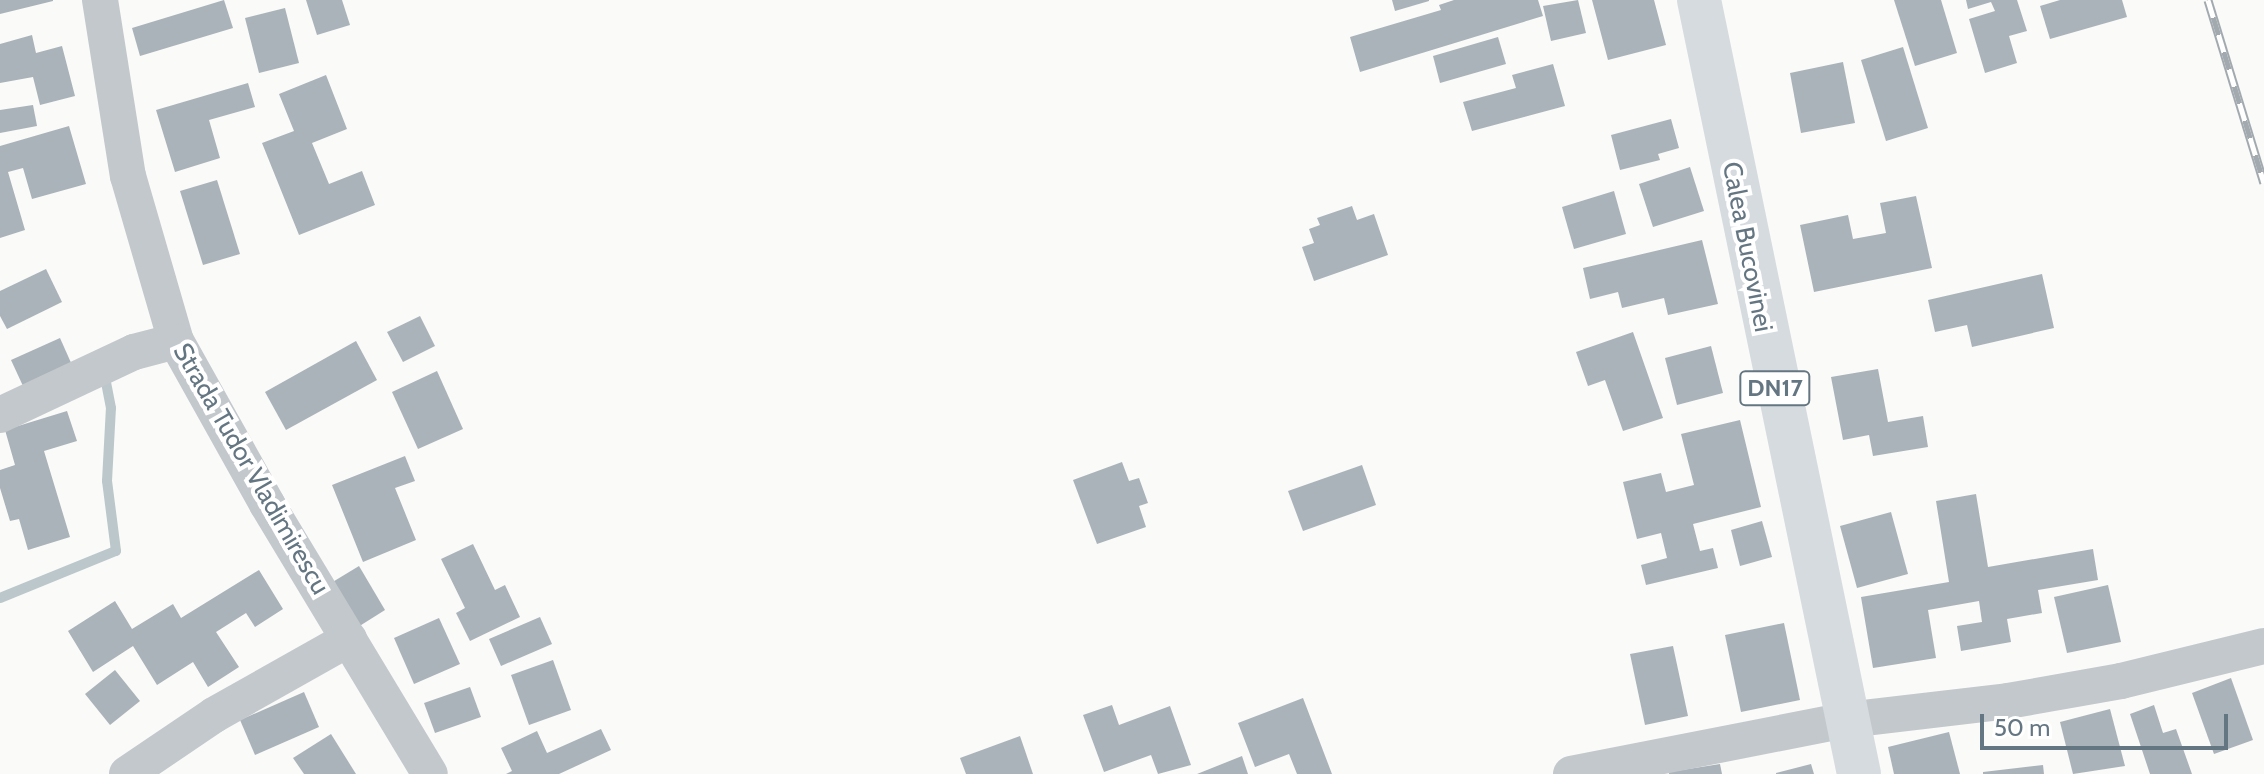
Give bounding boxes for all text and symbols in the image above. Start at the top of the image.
street label: Calea Bucovinei [1715,159,1779,335]
street label: Strada Tudor Vladimirescu [166,338,336,600]
road number: DN17 [1739,368,1811,408]
scale bar [1984,698,2232,748]
text: 50 m [1994,713,2050,742]

